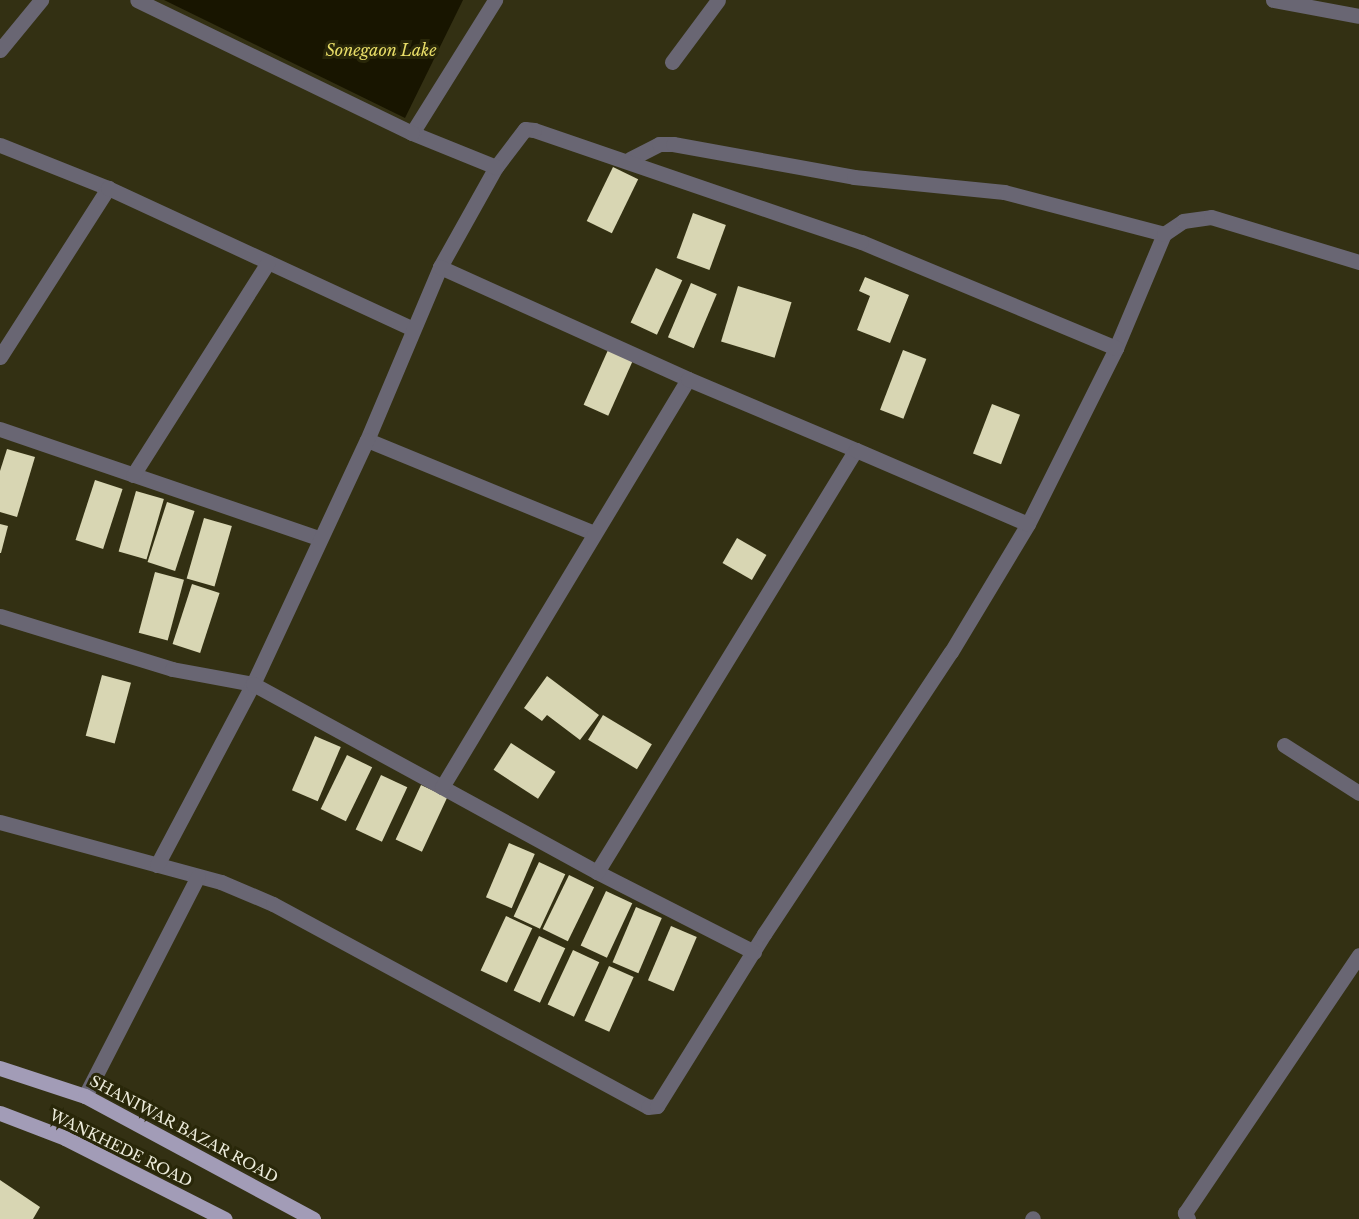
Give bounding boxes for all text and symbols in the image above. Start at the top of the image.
water label: Sonegaon Lake [325,40,437,60]
street label: SHANIWAR BAZAR ROAD [86,1071,282,1187]
street label: WANKHEDE ROAD [47,1106,195,1190]

